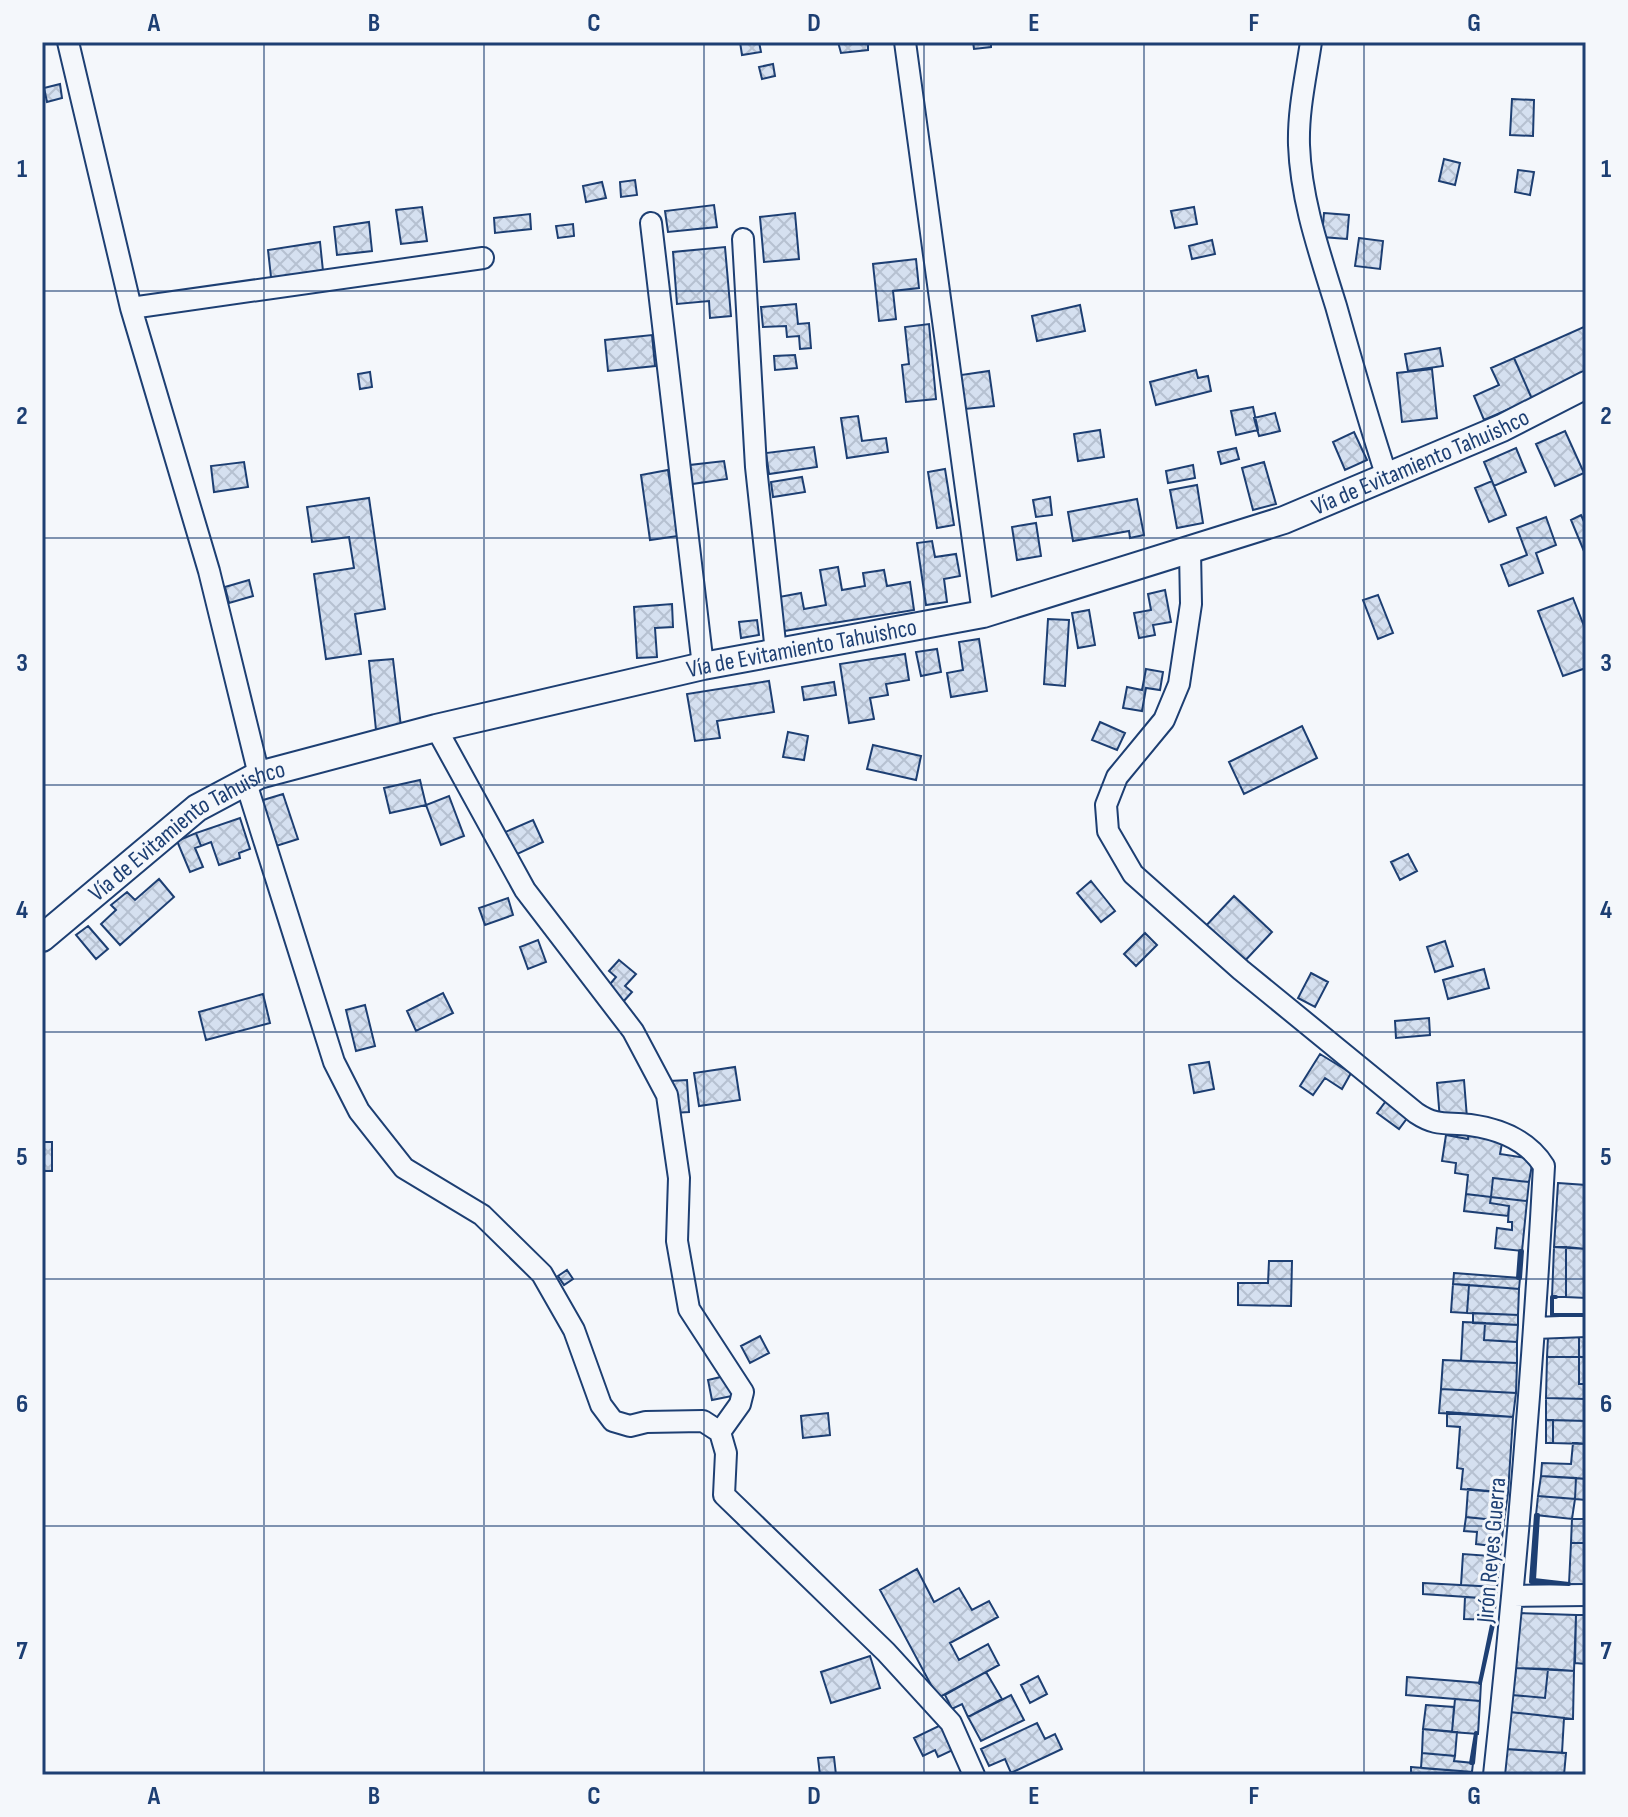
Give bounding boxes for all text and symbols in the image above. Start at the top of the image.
text: A [147,8,161,39]
text: B [368,8,380,39]
text: C [587,8,601,39]
text: D [807,8,821,39]
text: E [1028,8,1040,39]
text: F [1249,8,1260,39]
text: G [1467,8,1481,39]
text: 1 [17,154,27,185]
text: 1 [1601,154,1611,185]
text: 2 [16,401,28,432]
text: 2 [1600,401,1612,432]
street label: Vía de Evitamiento Tahuishco [1307,403,1534,522]
street label: Vía de Evitamiento Tahuishco [684,613,919,684]
text: 3 [16,648,28,679]
text: 3 [1600,648,1612,679]
street label: Vía de Evitamiento Tahuishco [83,755,288,908]
text: 4 [16,895,28,926]
text: 4 [1600,895,1612,926]
text: 5 [16,1142,28,1173]
text: 5 [1600,1142,1612,1173]
text: 6 [16,1389,28,1420]
text: 6 [1600,1389,1612,1420]
street label: Jirón Reyes Guerra [1471,1476,1512,1625]
text: 7 [16,1636,28,1667]
text: 7 [1600,1636,1612,1667]
text: A [147,1781,161,1812]
text: B [368,1781,380,1812]
text: C [587,1781,601,1812]
text: D [807,1781,821,1812]
text: E [1028,1781,1040,1812]
text: F [1249,1781,1260,1812]
text: G [1467,1781,1481,1812]

